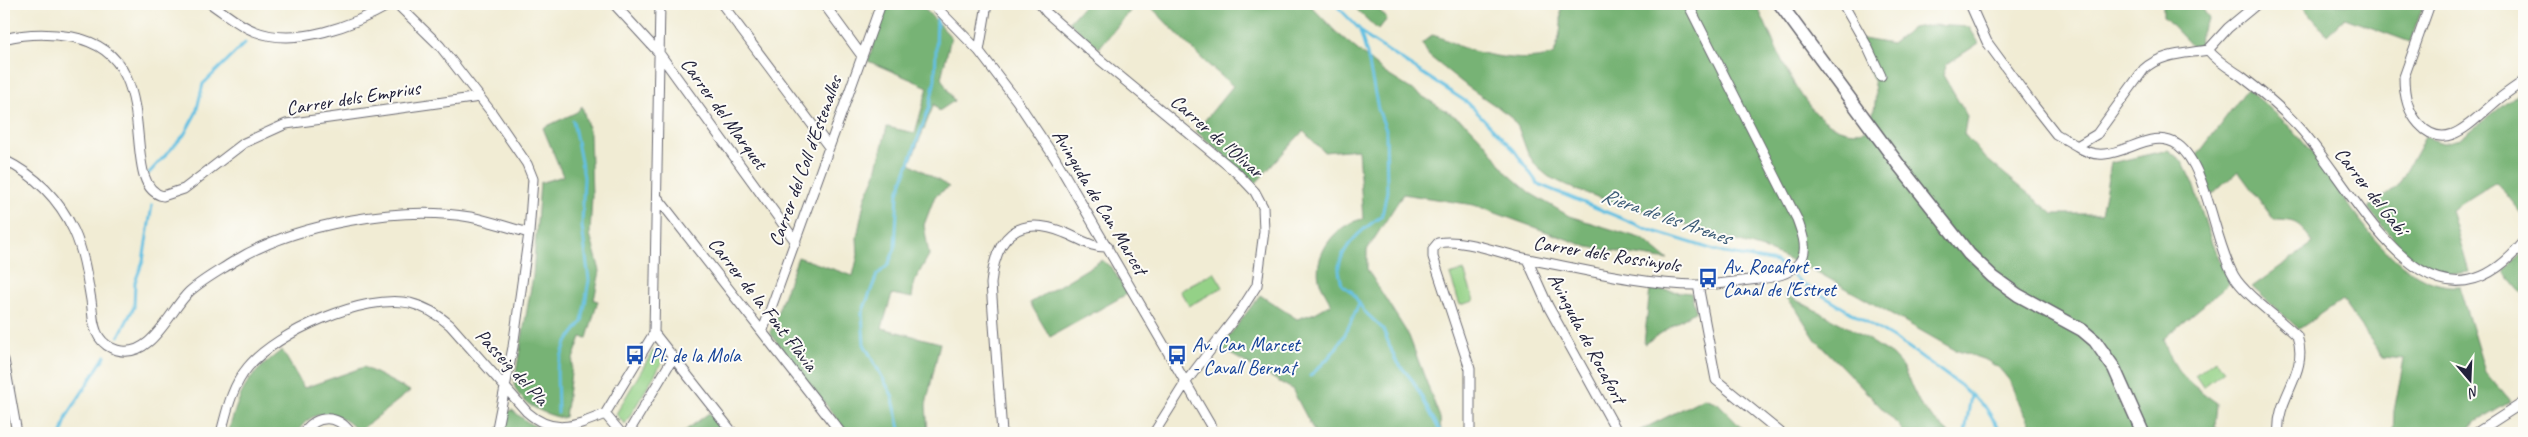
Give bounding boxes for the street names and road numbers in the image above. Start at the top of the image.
street label: Carrer del Marquet [675,52,774,176]
street label: Carrer del Coll d'Estenalles [763,70,848,250]
street label: Carrer dels Emprius [284,75,424,121]
street label: Carrer de l'Olivar [1165,89,1270,184]
street label: Avinguda de Can Marcet [1047,125,1155,282]
street label: Carrer del Gabí [2329,142,2416,243]
street label: Carrer dels Rossinyols [1532,230,1684,278]
street label: Carrer de la Font Flàvia [703,232,824,378]
street label: Avinguda de Rocafort [1542,269,1633,410]
street label: Passeig del Pla [470,323,555,412]

